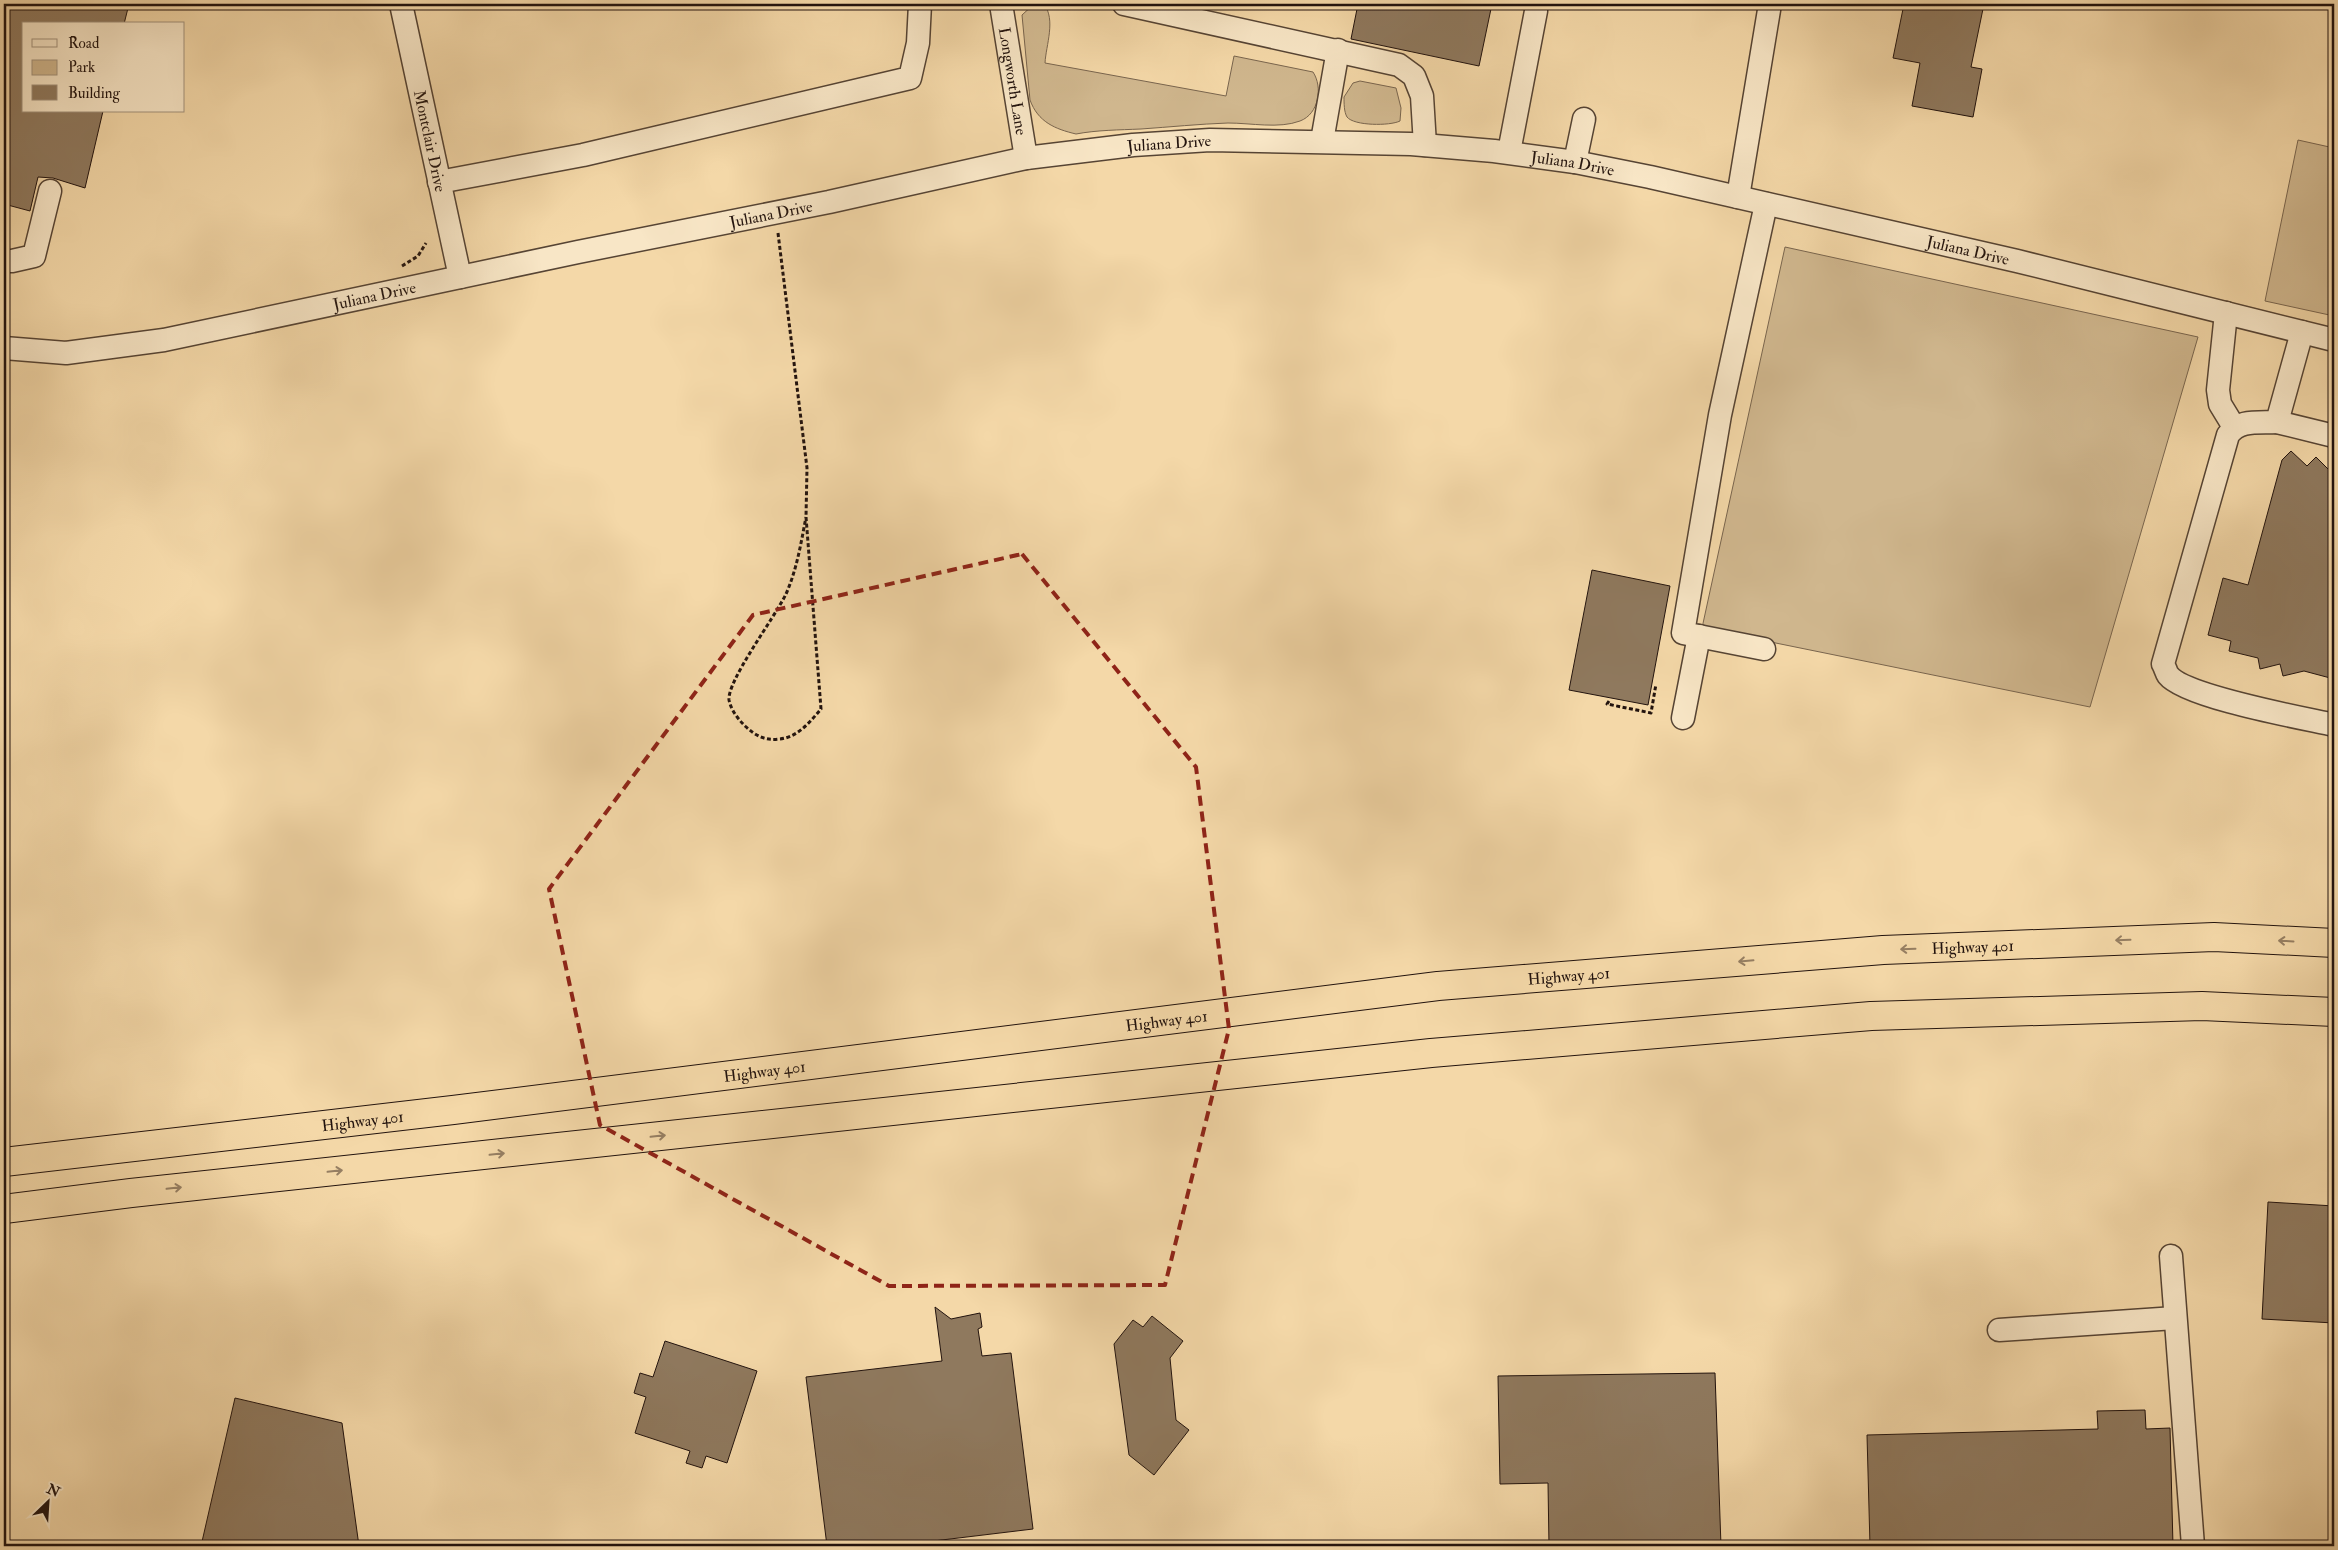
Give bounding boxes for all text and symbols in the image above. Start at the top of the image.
legend [22,22,185,112]
street label: Longworth Lane [994,26,1031,137]
text: Road [68,34,100,53]
text: Park [68,58,95,77]
text: Building [68,84,120,103]
street label: Montclair Drive [409,88,450,194]
street label: Juliana Drive [1125,131,1212,158]
street label: Juliana Drive [1529,147,1616,181]
street label: Juliana Drive [727,196,815,234]
street label: Juliana Drive [1923,231,2012,270]
street label: Juliana Drive [330,278,418,316]
street label: Highway 401 [1931,936,2014,959]
one-way arrow [2115,936,2131,945]
one-way arrow [2278,936,2294,945]
one-way arrow [1901,944,1917,953]
one-way arrow [1739,956,1755,966]
street label: Highway 401 [1527,963,1611,990]
street label: Highway 401 [1124,1006,1209,1036]
street label: Highway 401 [722,1057,807,1087]
street label: Highway 401 [321,1107,405,1136]
one-way arrow [650,1131,666,1141]
one-way arrow [489,1149,505,1159]
one-way arrow [327,1166,343,1176]
one-way arrow [165,1183,181,1193]
north arrow [22,1478,72,1528]
text: N [43,1480,63,1501]

